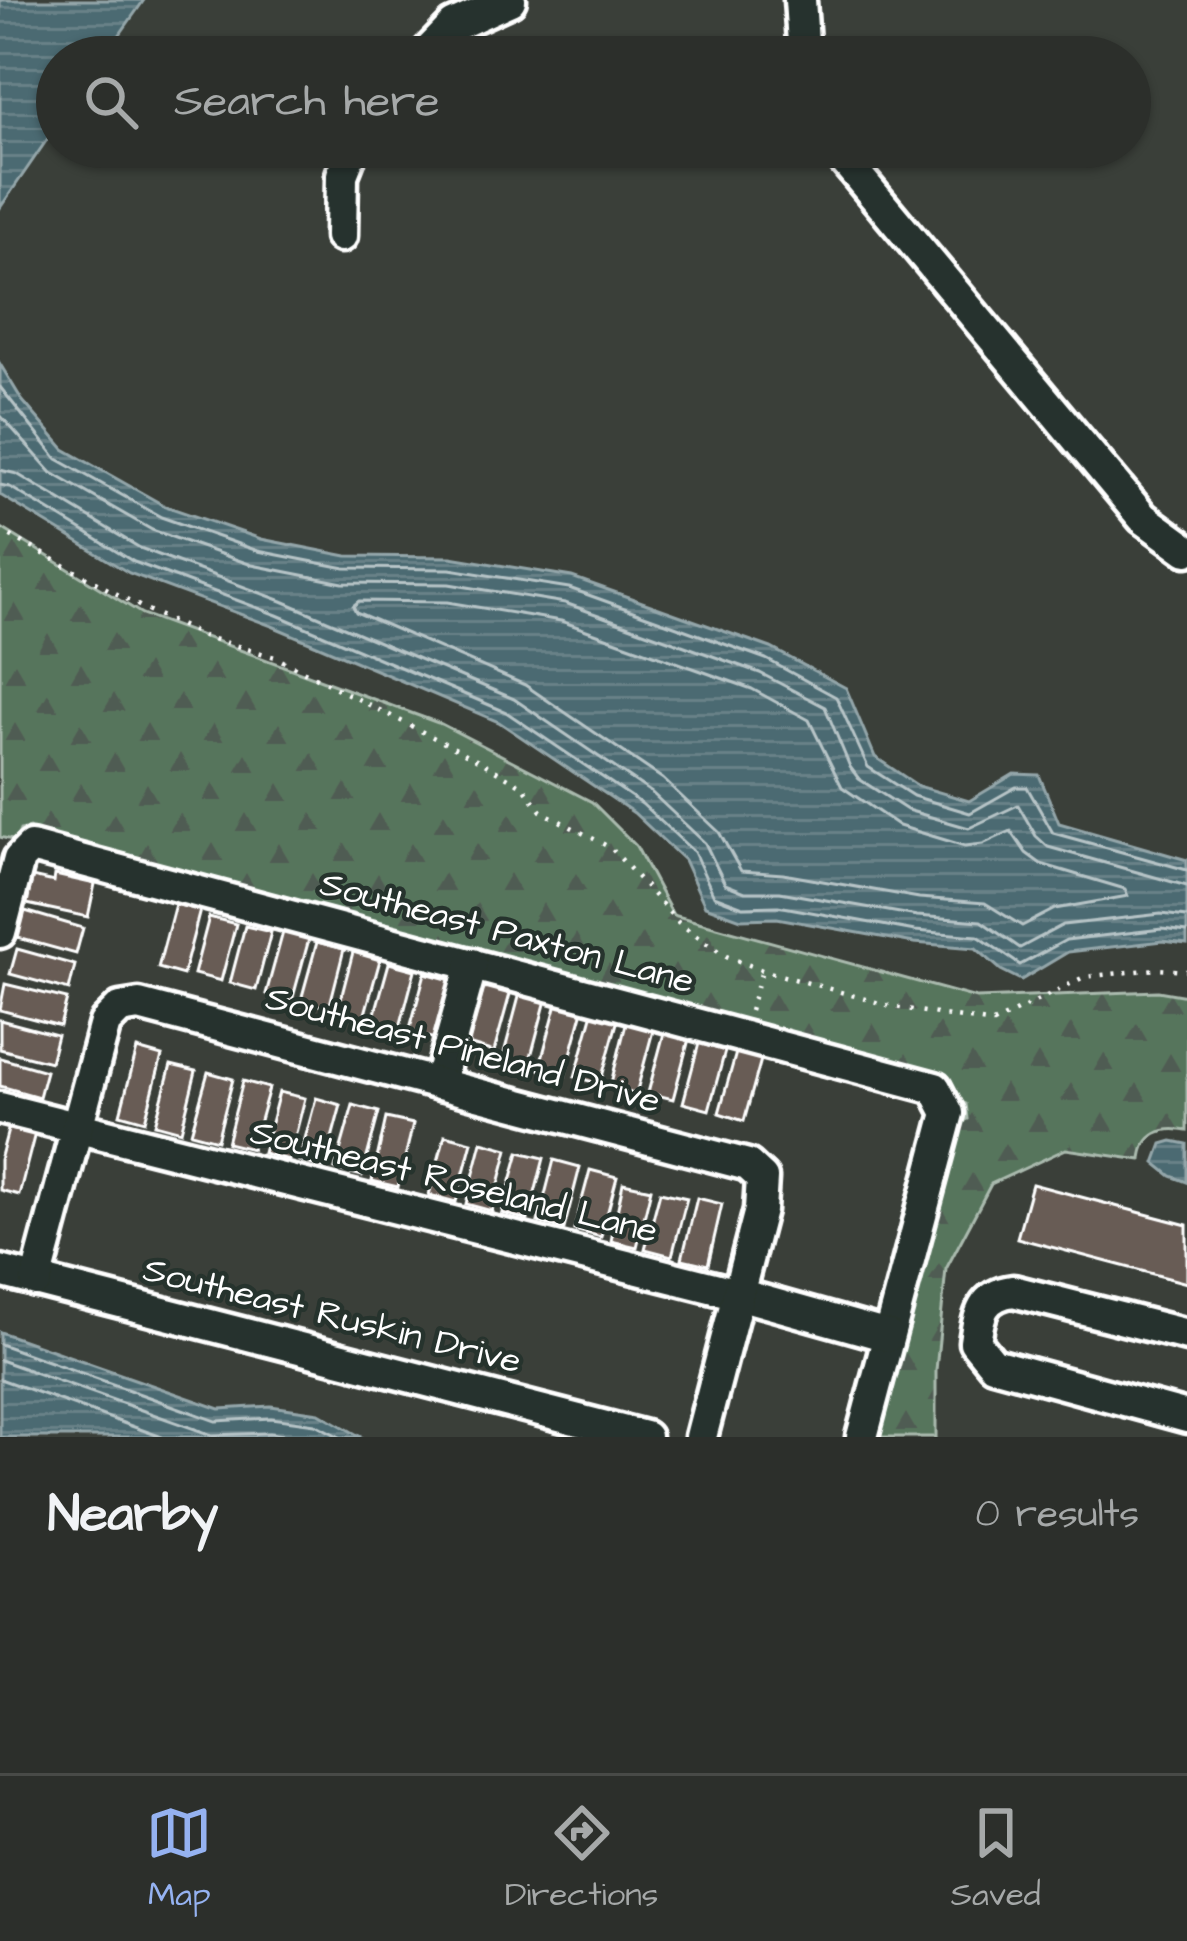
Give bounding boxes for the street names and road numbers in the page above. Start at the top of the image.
street label: Southeast Paxton Lane [314,859,700,1007]
street label: Southeast Pineland Drive [260,973,666,1127]
street label: Southeast Roseland Lane [245,1107,663,1257]
street label: Southeast Ruskin Drive [138,1244,526,1388]

